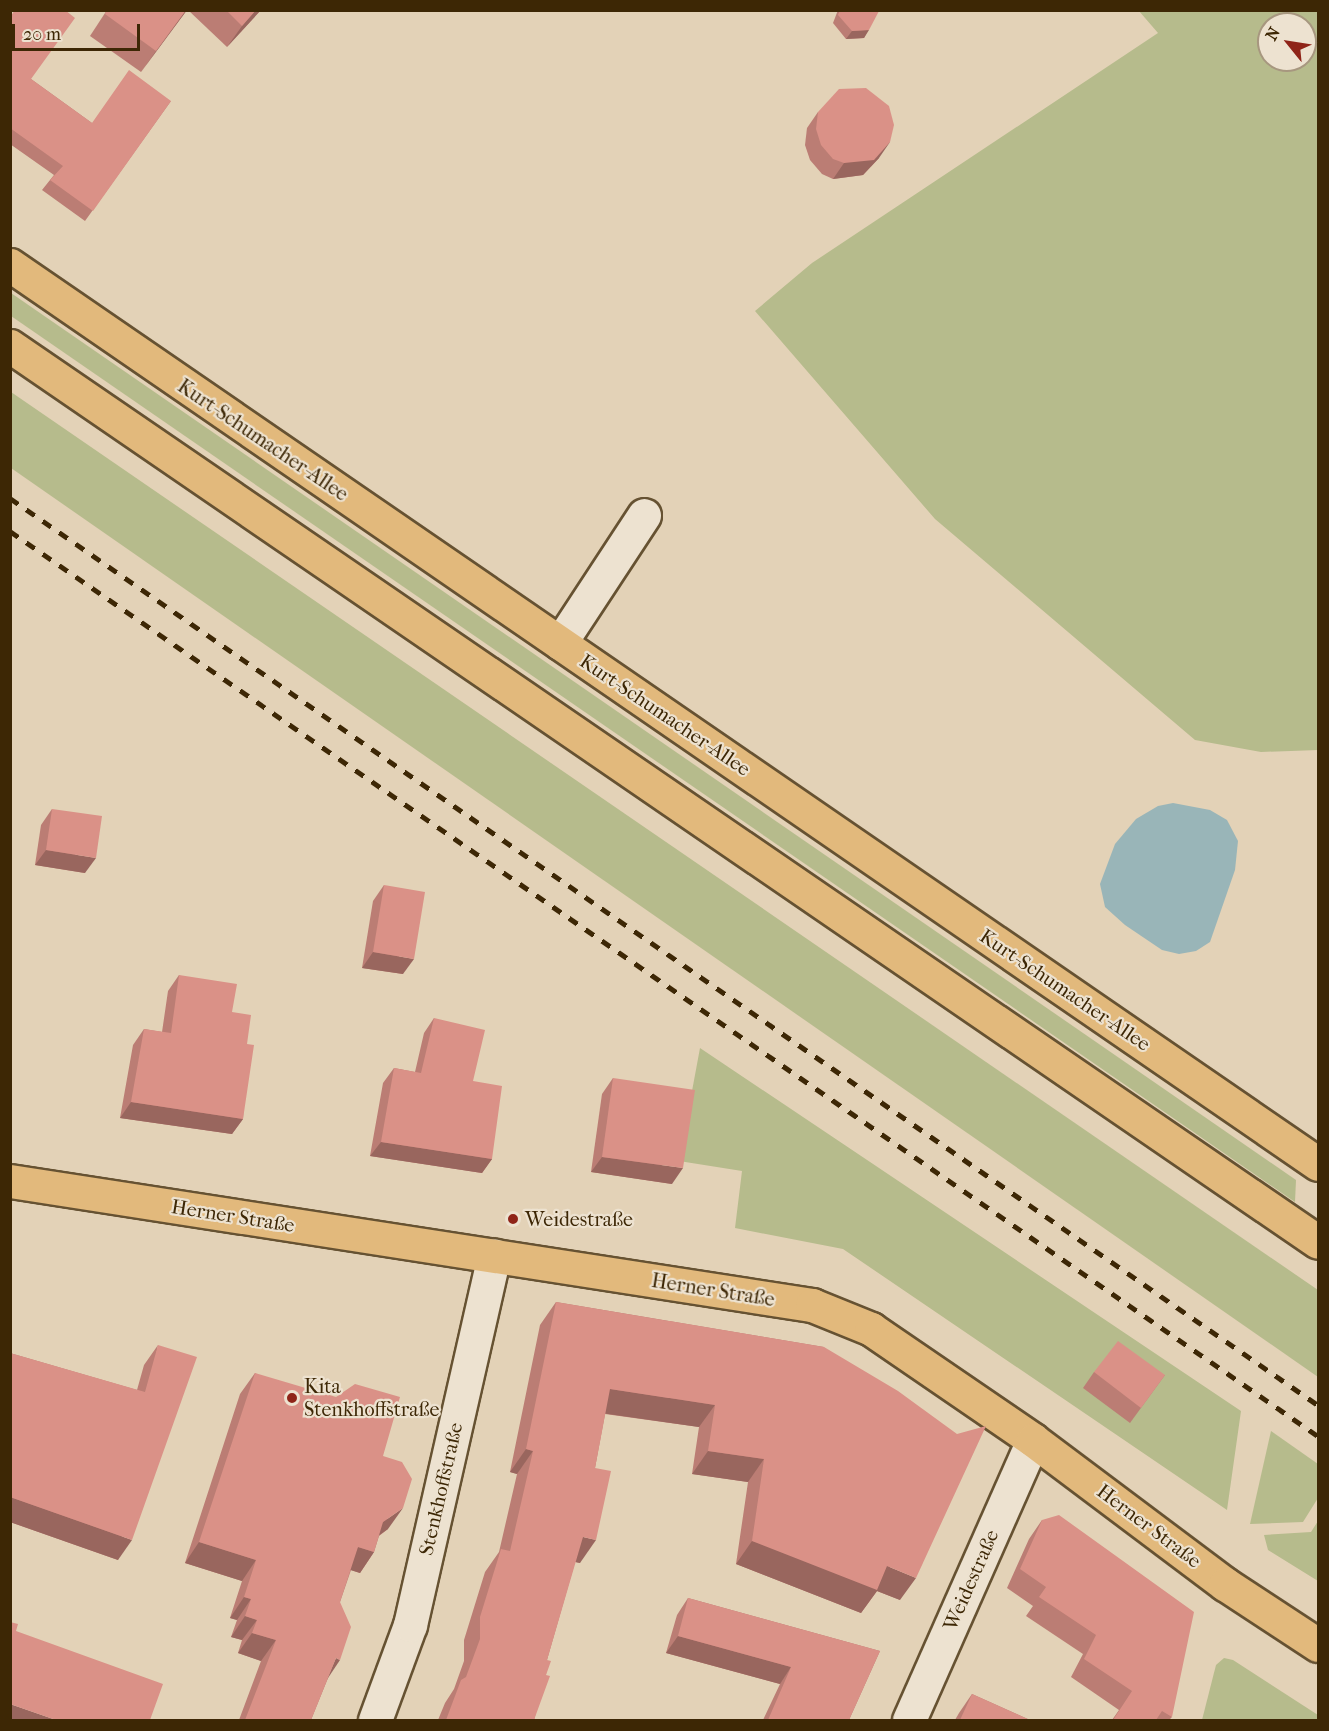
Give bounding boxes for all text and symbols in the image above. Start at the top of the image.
scale bar [15,12,142,50]
north arrow [1257,12,1317,72]
text: 20 m [23,24,61,45]
text: N [1261,24,1284,44]
street label: Kurt-Schumacher-Allee [173,374,353,506]
street label: Kurt-Schumacher-Allee [575,649,755,781]
street label: Kurt-Schumacher-Allee [975,924,1155,1056]
street label: Herner Straße [170,1194,296,1238]
place label: Weidestraße [525,1207,633,1231]
marker: Weidestraße [506,1212,520,1226]
street label: Herner Straße [650,1268,776,1312]
place label: Kita Stenkhoffstraße [304,1374,439,1421]
marker: Kita Stenkhoffstraße [285,1391,299,1405]
street label: Stenkhoffstraße [414,1420,468,1558]
street label: Herner Straße [1092,1479,1206,1573]
street label: Weidestraße [938,1526,1004,1634]

